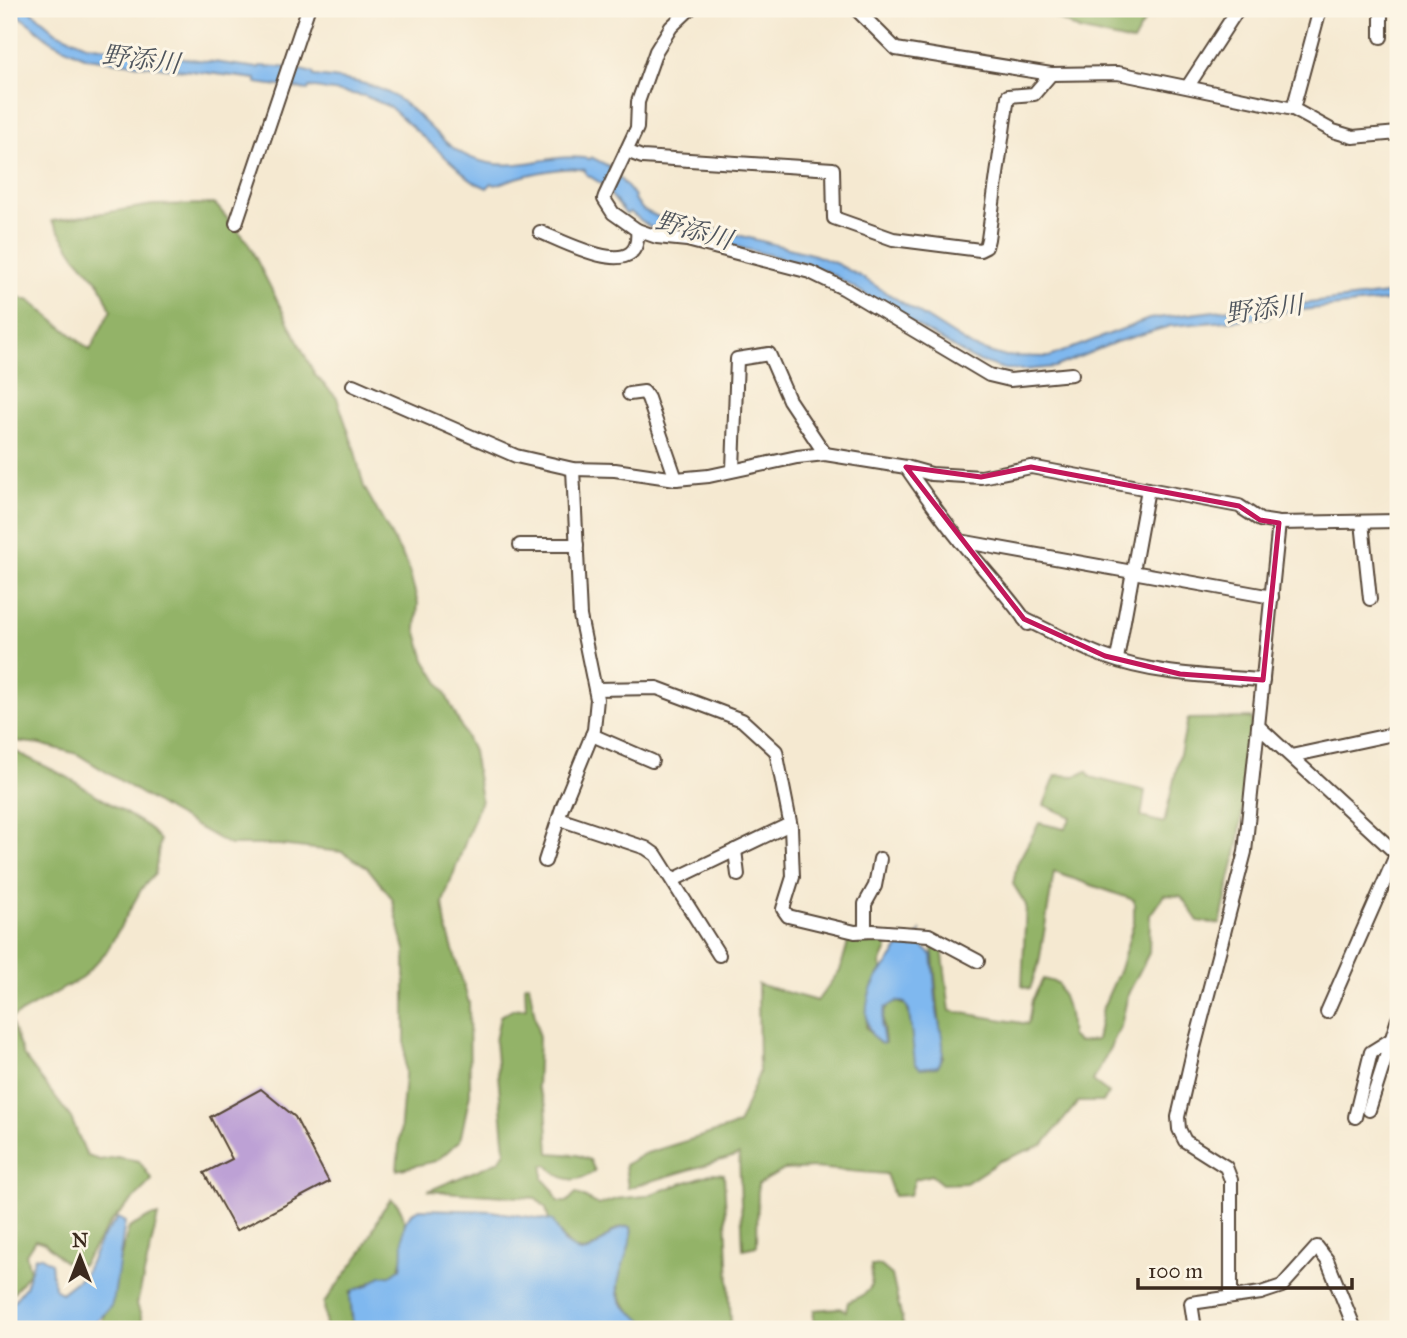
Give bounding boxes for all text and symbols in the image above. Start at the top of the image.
water label: 野添川 [100,38,185,80]
water label: 野添川 [652,204,739,257]
water label: 野添川 [1223,288,1308,330]
north arrow [46,1222,116,1292]
text: N [72,1229,88,1252]
scale bar [1138,1247,1351,1291]
text: 100 m [1148,1258,1203,1284]

